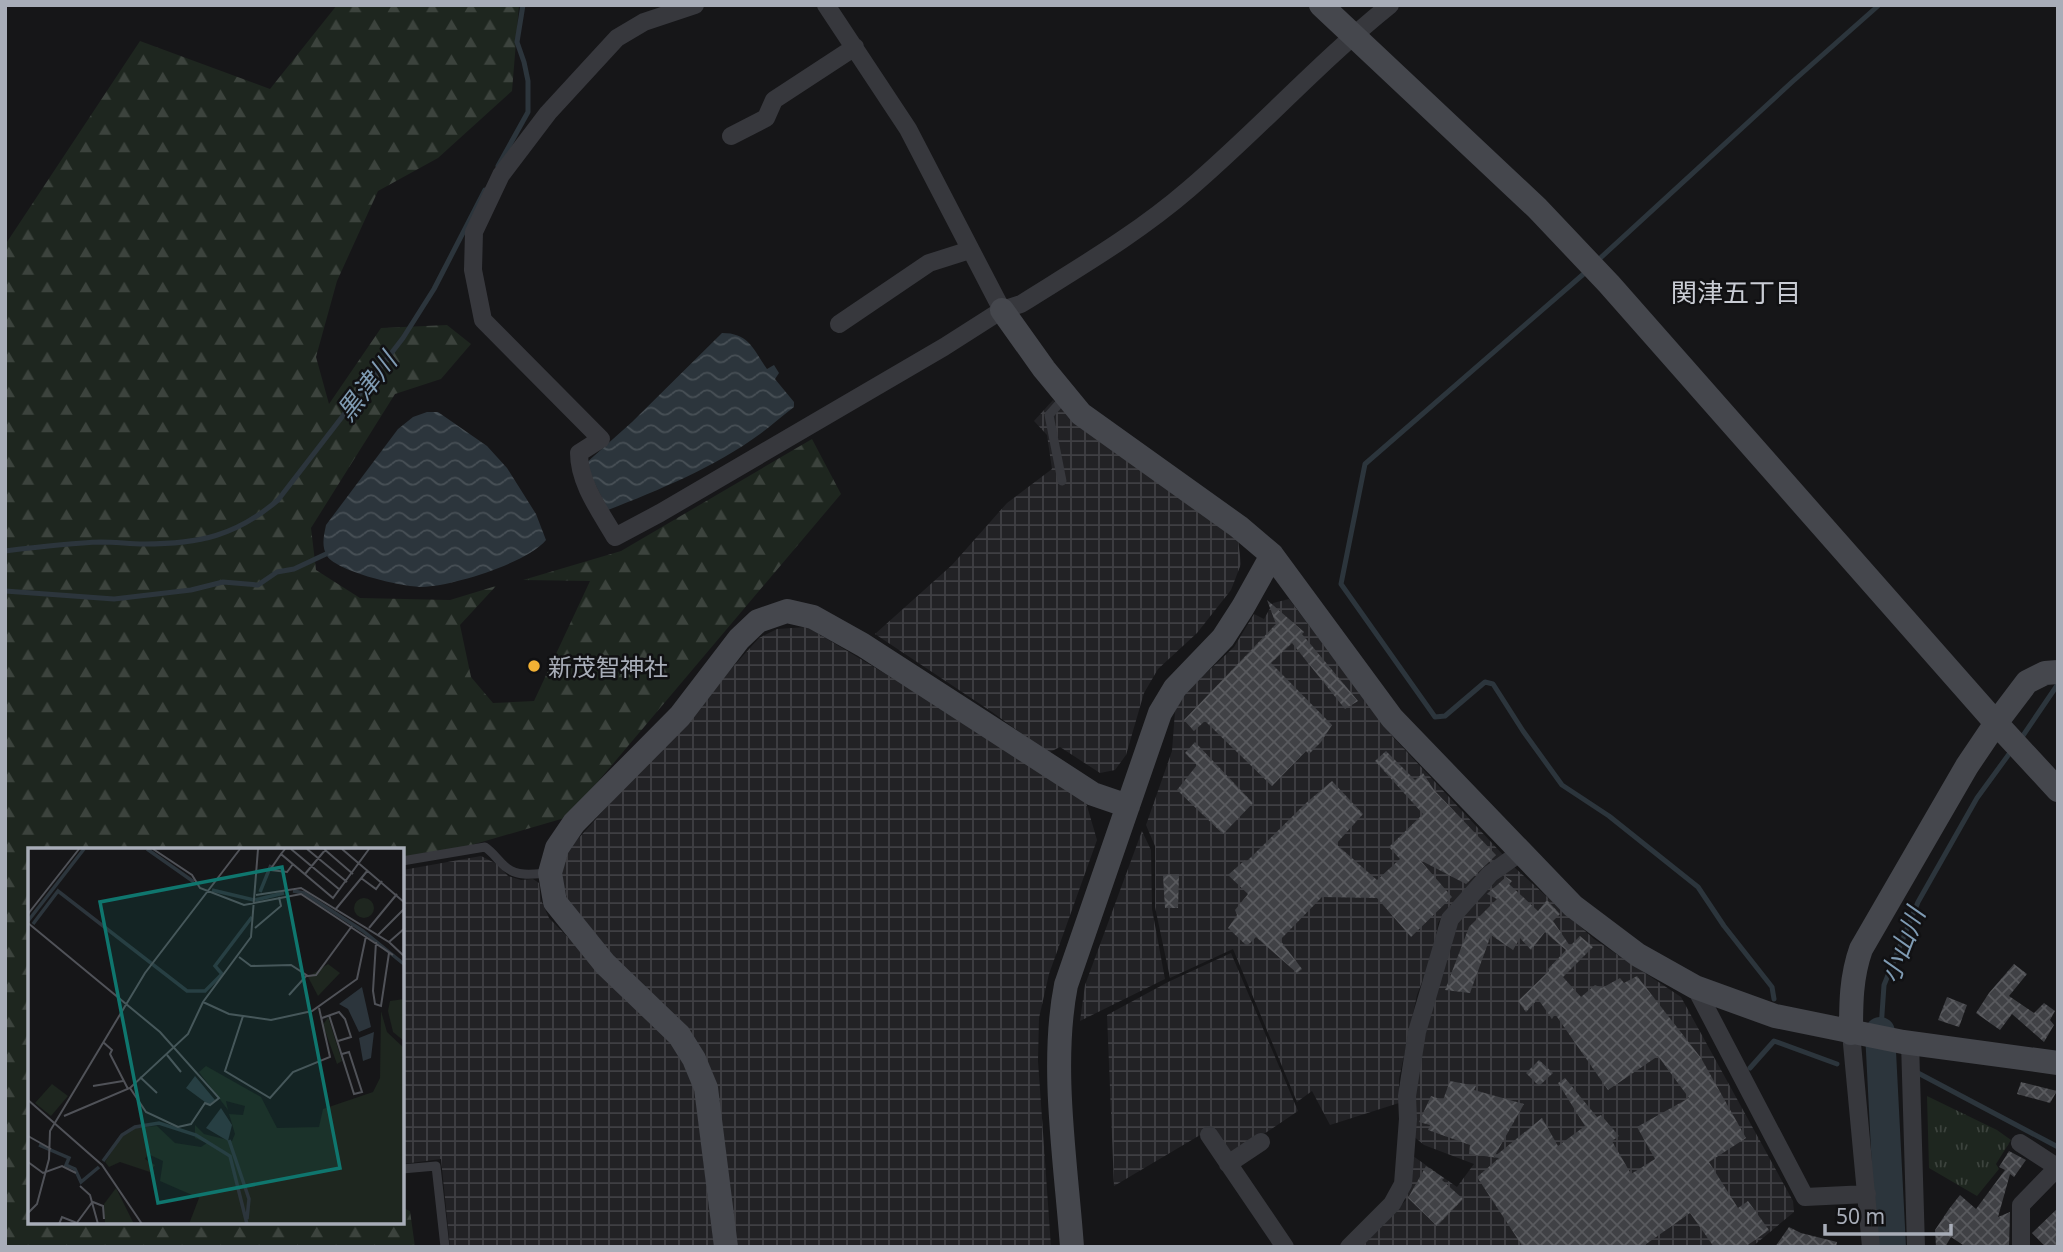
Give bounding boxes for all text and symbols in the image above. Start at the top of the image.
district label: 関津五丁目 [1671,274,1801,310]
water label: 黒津川 [328,342,406,428]
place label: 新茂智神社 [548,650,668,683]
marker: 新茂智神社 [526,658,542,674]
inset map [28,848,404,1224]
water label: 小山川 [1871,899,1934,988]
scale bar [1825,1192,1951,1236]
text: 50 m [1836,1202,1885,1230]

